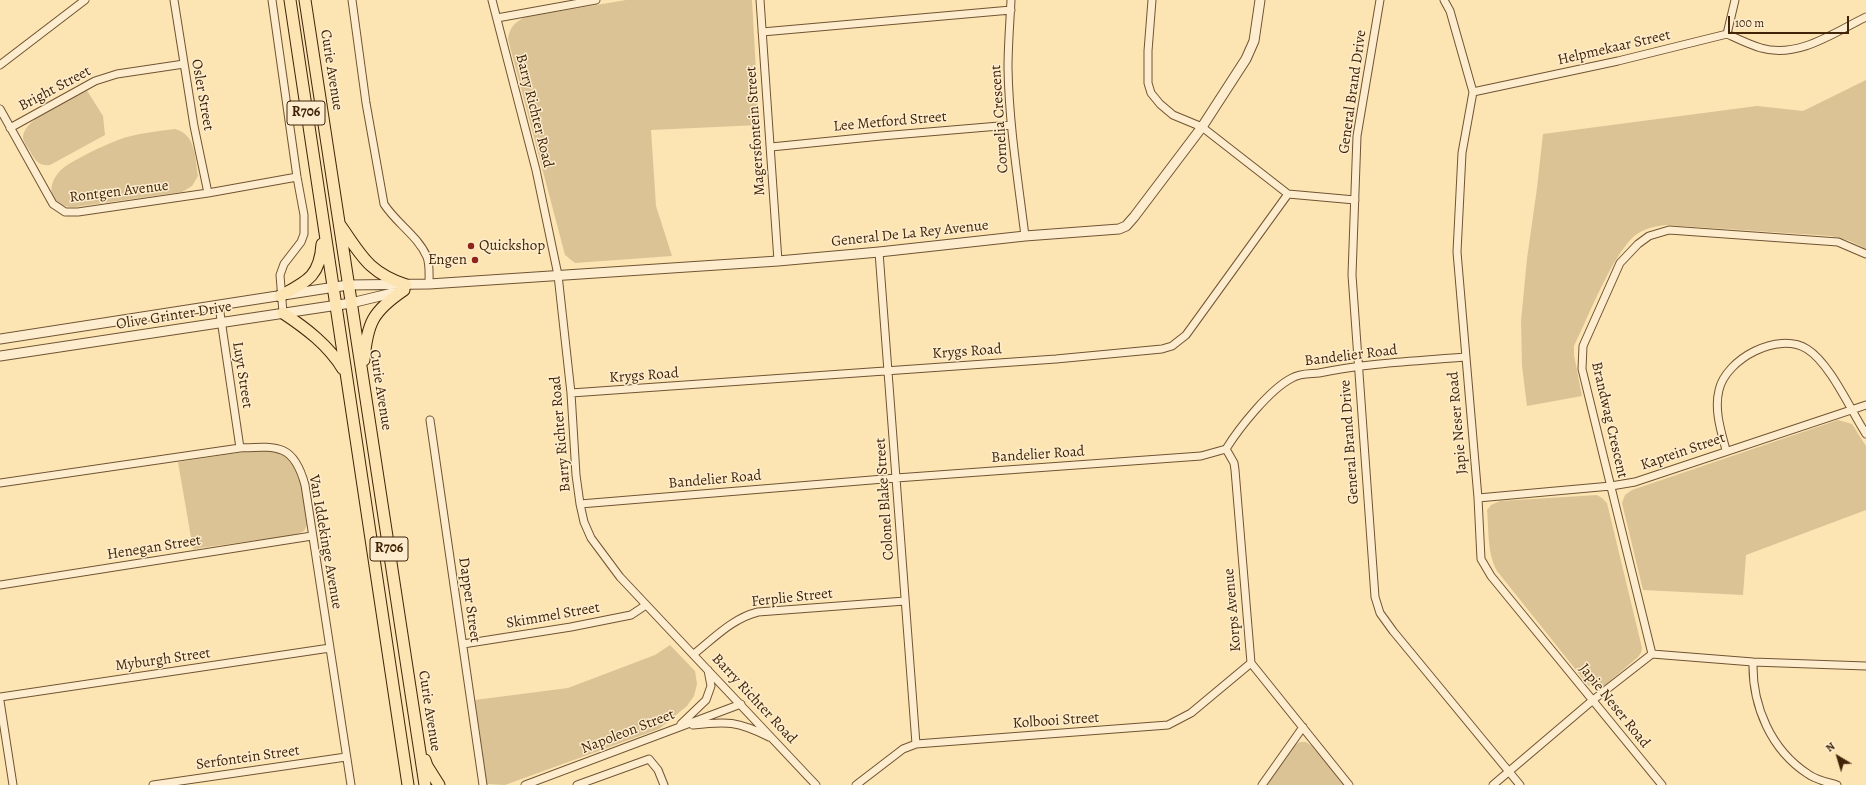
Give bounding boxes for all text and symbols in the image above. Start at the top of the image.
scale bar [1730,8,1851,34]
text: 100 m [1735,15,1764,31]
street label: Helpmekaar Street [1556,26,1672,70]
street label: Curie Avenue [316,28,346,112]
street label: General Brand Drive [1335,29,1371,155]
street label: Barry Richter Road [511,52,557,170]
street label: Osler Street [187,58,217,132]
street label: Bright Street [16,62,94,116]
street label: Cornelia Crescent [987,64,1013,174]
street label: Magersfontein Street [742,66,770,196]
road number: R706 [287,101,325,125]
street label: Lee Metford Street [833,108,947,136]
street label: Rontgen Avenue [69,177,169,207]
street label: General De La Rey Avenue [830,217,990,251]
place label: Quickshop [479,237,545,255]
marker: Quickshop [466,241,476,251]
place label: Engen [428,251,467,269]
marker: Engen [470,255,480,265]
street label: Olive Grinter Drive [115,298,233,334]
street label: Luyt Street [228,340,256,410]
street label: Krygs Road [932,341,1002,363]
street label: Bandelier Road [1304,341,1398,371]
street label: Curie Avenue [365,348,395,432]
street label: Brandwag Crescent [1587,360,1631,480]
street label: Krygs Road [609,365,679,387]
street label: Japie Neser Road [1445,371,1471,475]
street label: Barry Richter Road [547,375,575,493]
street label: General Brand Drive [1337,379,1363,505]
street label: Kaptein Street [1638,429,1728,475]
street label: Colonel Blake Street [872,437,898,561]
street label: Bandelier Road [991,443,1085,467]
street label: Bandelier Road [668,467,762,493]
street label: Van Iddekinge Avenue [304,474,346,610]
street label: Henegan Street [106,532,202,564]
road number: R706 [370,537,408,561]
street label: Dapper Street [454,556,484,644]
street label: Korps Avenue [1220,567,1246,653]
street label: Ferplie Street [750,585,834,611]
street label: Skimmel Street [505,599,601,633]
street label: Myburgh Street [114,644,212,676]
street label: Barry Richter Road [708,650,800,748]
street label: Japie Neser Road [1575,660,1653,752]
street label: Curie Avenue [414,669,444,753]
street label: Napoleon Street [579,706,677,758]
street label: Kolbooi Street [1012,709,1100,733]
north arrow [1818,737,1858,777]
text: N [1823,739,1838,756]
street label: Serfontein Street [195,742,301,774]

